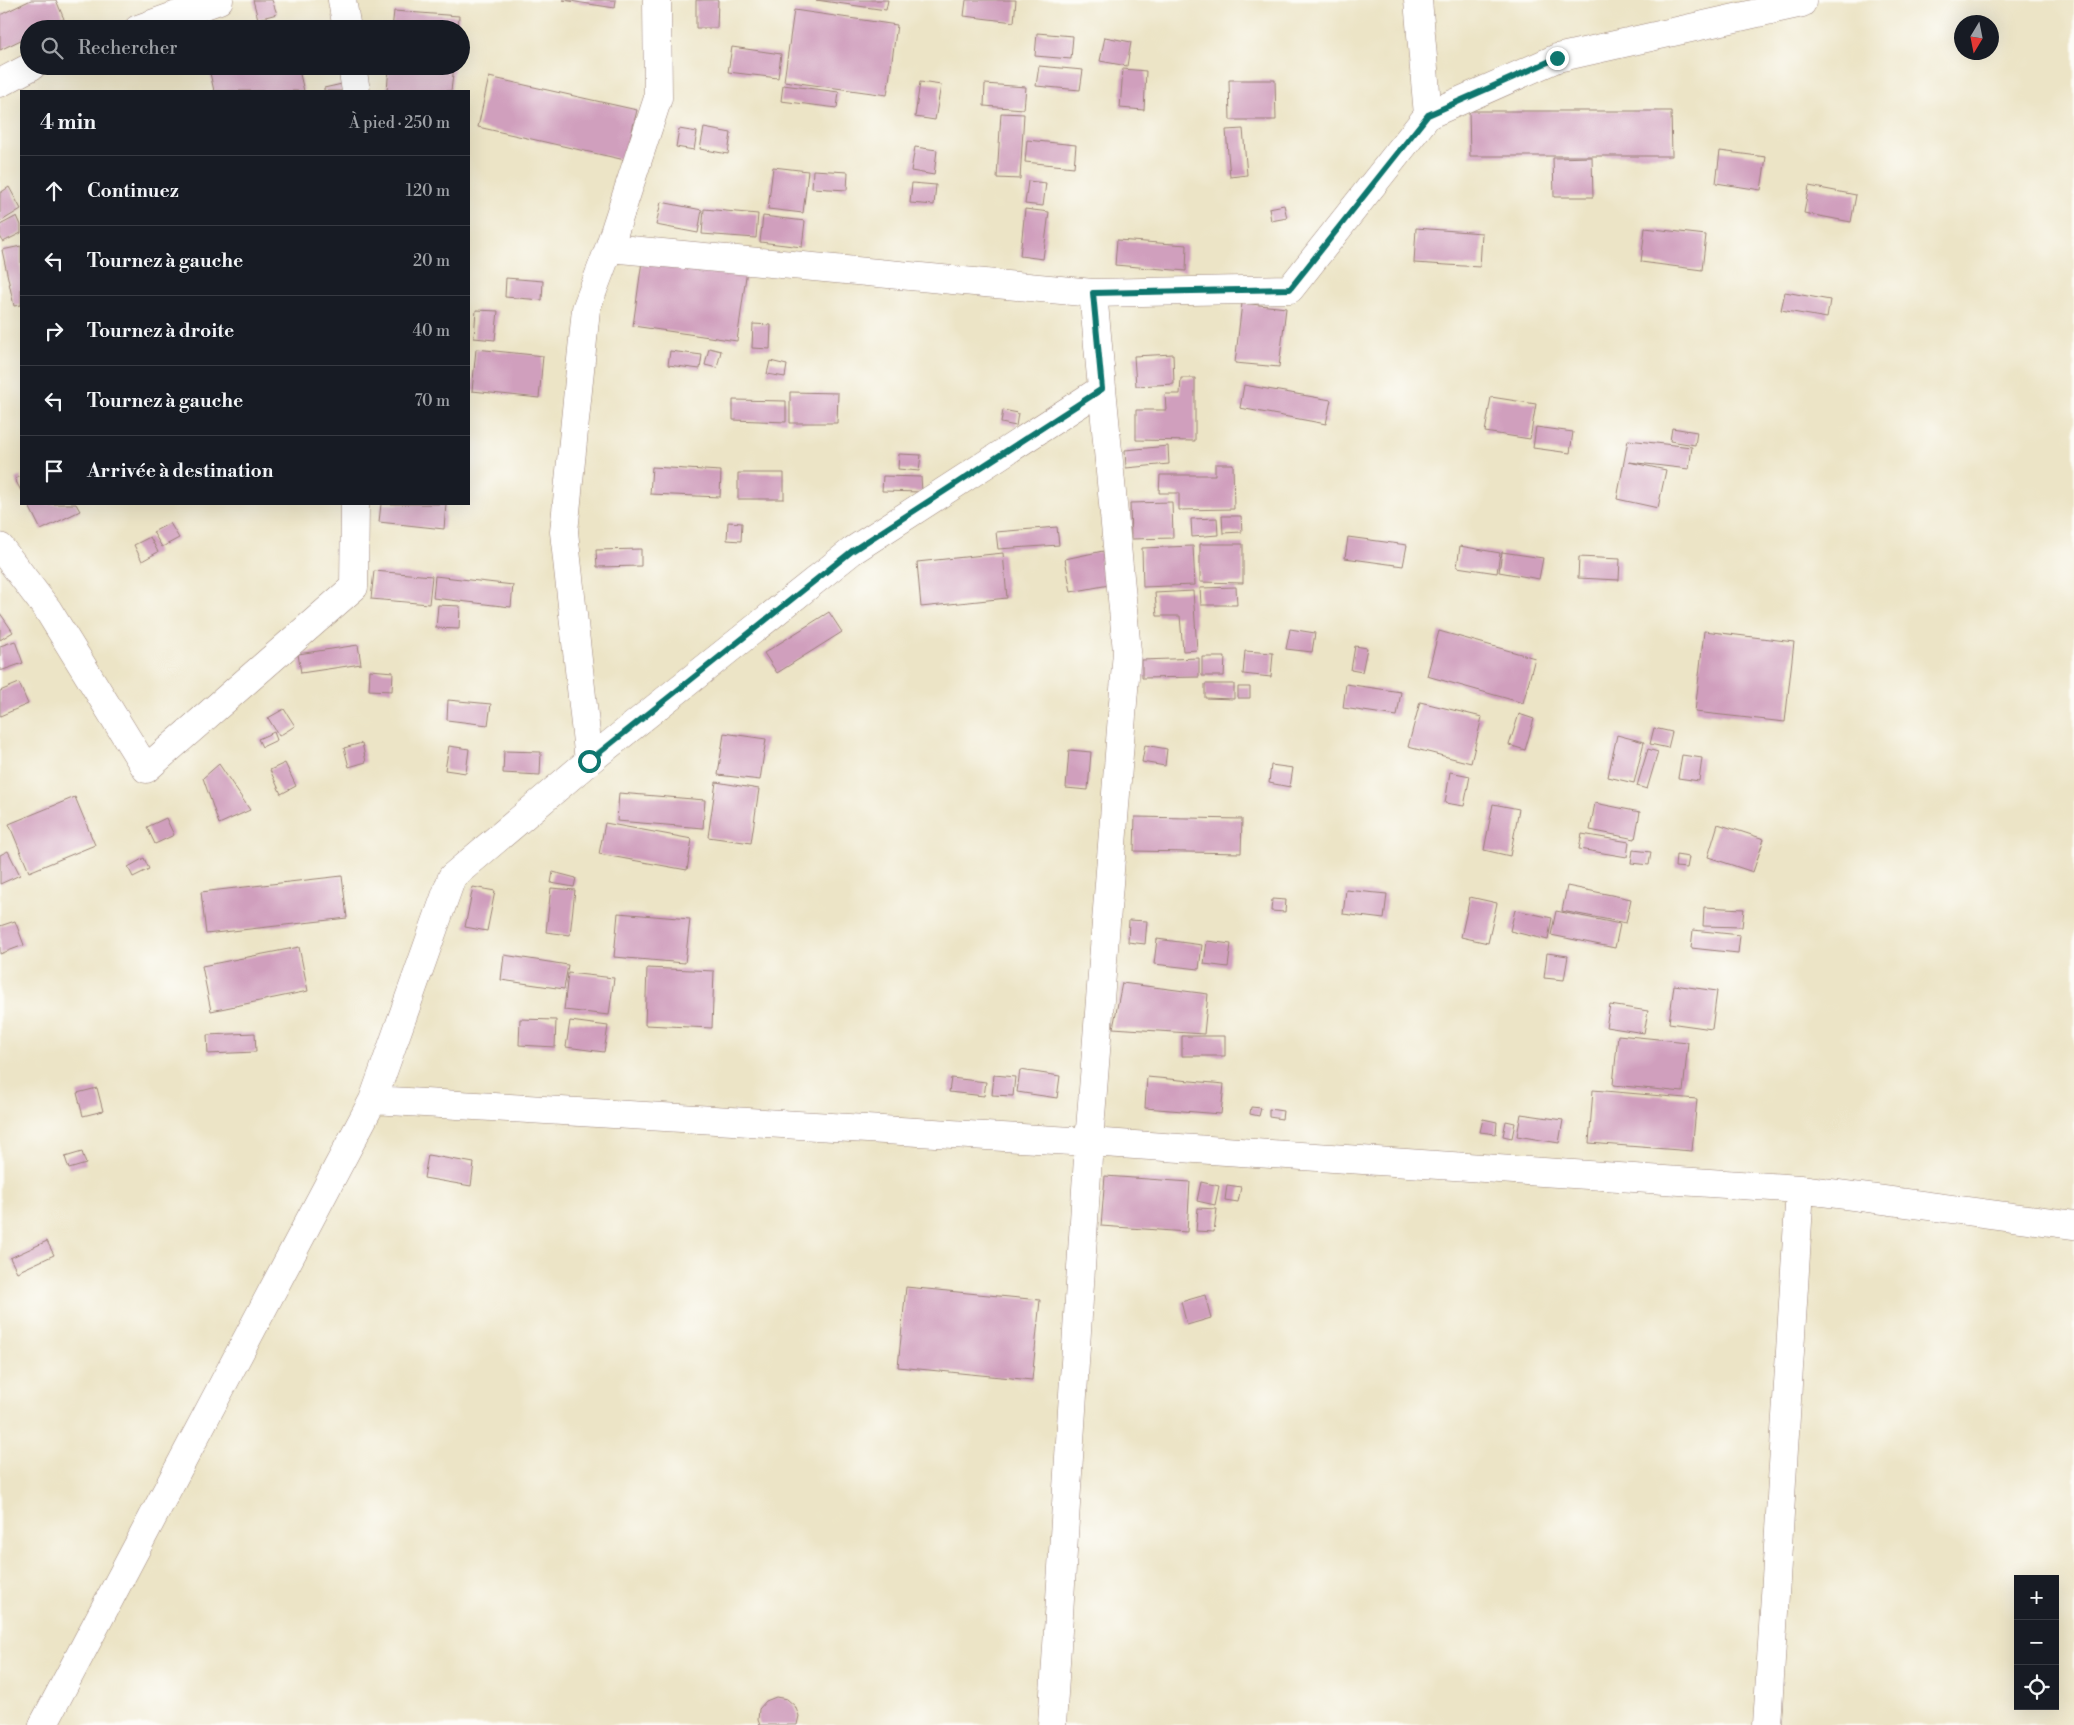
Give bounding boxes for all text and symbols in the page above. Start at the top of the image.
north arrow [1954,15,1999,60]
search box [20,20,470,75]
icon: search [38,34,66,62]
text: Rechercher [78,36,177,60]
route end [1546,47,1569,70]
text: 4 min [40,110,96,136]
text: À pied · 250 m [349,113,450,133]
icon: ahead [40,177,68,205]
text: Continuez [87,179,179,203]
text: 120 m [406,181,450,201]
icon: left [40,247,68,275]
text: Tournez à gauche [87,249,243,273]
text: 20 m [413,251,450,271]
icon: right [40,317,68,345]
text: Tournez à droite [87,319,234,343]
text: 40 m [413,321,450,341]
icon: left [40,387,68,415]
text: Tournez à gauche [87,389,243,413]
text: 70 m [414,391,450,411]
icon: arrive [40,457,68,485]
text: Arrivée à destination [87,459,273,483]
route start [578,750,601,773]
map controls [2014,1575,2059,1710]
button: + [2014,1575,2059,1620]
button: − [2014,1620,2059,1665]
button: locate [2014,1665,2059,1710]

